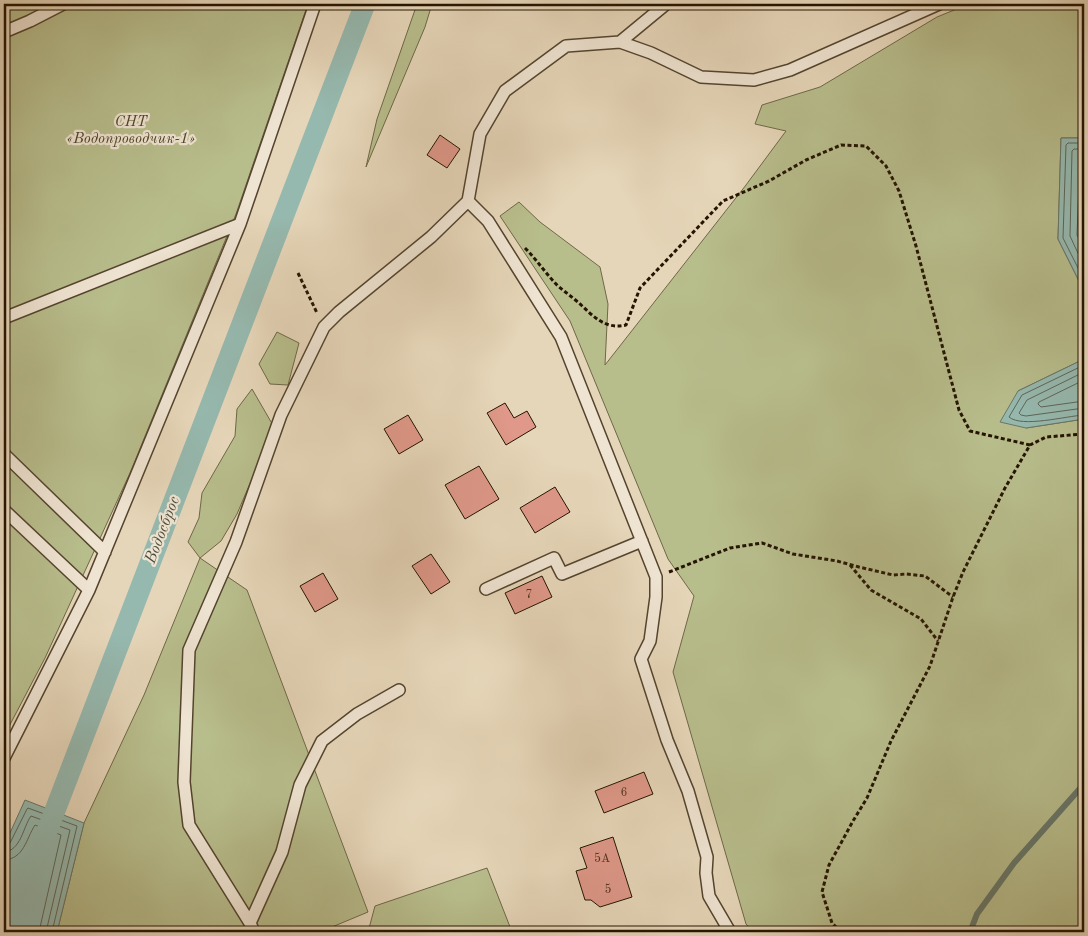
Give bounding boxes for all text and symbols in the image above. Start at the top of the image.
park label: СНТ «Водопроводчик-1» [67,115,195,147]
water label: Водосброс [142,494,183,567]
house number: 7 [526,589,532,601]
house number: 6 [621,787,628,799]
house number: 5А [594,852,610,865]
house number: 5 [605,883,612,896]

